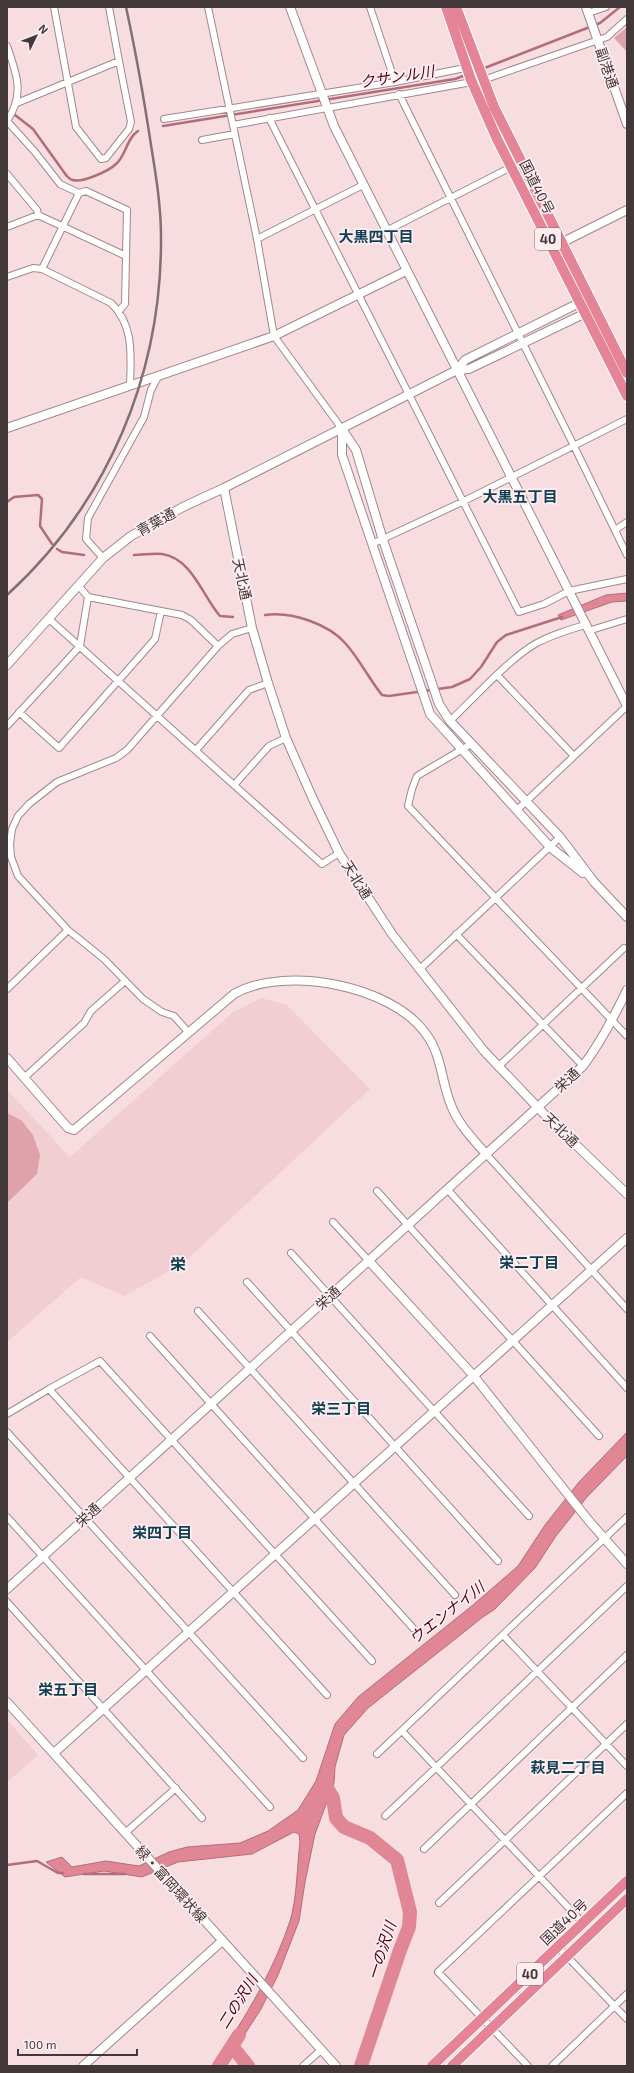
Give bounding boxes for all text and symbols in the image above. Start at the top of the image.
north arrow [16,16,56,56]
text: N [36,21,51,36]
street label: 副港通 [593,45,622,90]
water label: クサンル川 [358,61,437,91]
street label: 国道40号 [516,157,558,217]
district label: 大黒四丁目 [338,227,414,245]
road number: 40 [535,228,561,250]
district label: 大黒五丁目 [482,487,558,505]
street label: 青葉通 [133,504,178,539]
street label: 天北通 [230,557,255,601]
street label: 天北通 [339,857,376,902]
street label: 栄通 [551,1064,583,1095]
street label: 天北通 [540,1109,582,1150]
district label: 栄二丁目 [499,1253,559,1271]
district label: 栄 [170,1254,186,1273]
street label: 栄通 [312,1282,344,1313]
district label: 栄三丁目 [311,1399,371,1417]
street label: 栄通 [72,1499,104,1530]
district label: 栄四丁目 [132,1523,192,1541]
water label: ウエンナイ川 [405,1576,489,1647]
district label: 栄五丁目 [38,1680,98,1698]
district label: 萩見二丁目 [530,1758,606,1776]
street label: 緑・富岡環状線 [132,1842,210,1926]
street label: 国道40号 [537,1895,591,1948]
water label: 一の沢川 [363,1917,399,1982]
road number: 40 [517,1963,543,1985]
water label: 二の沢川 [214,1970,262,2032]
scale bar [18,2031,137,2057]
text: 100 m [24,2037,56,2051]

